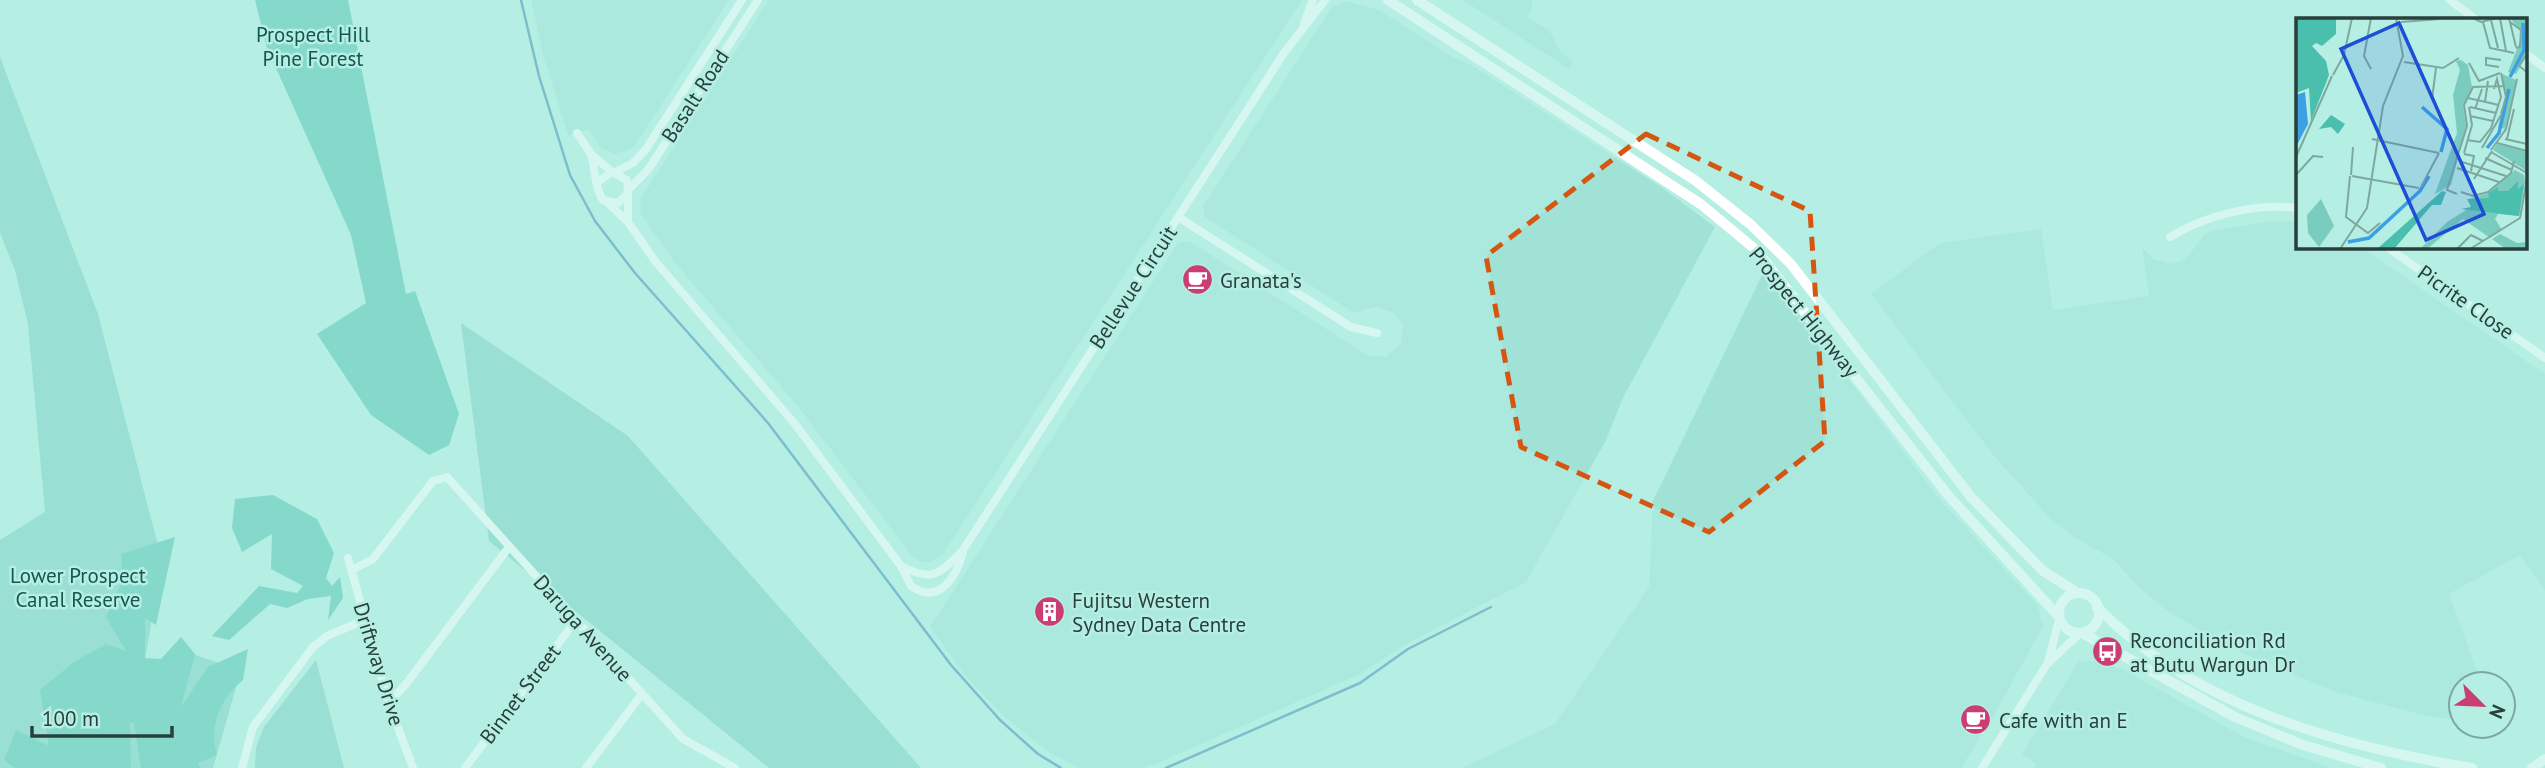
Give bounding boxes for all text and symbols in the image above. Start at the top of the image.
inset map [2296,18,2528,248]
park label: Prospect Hill Pine Forest [256,21,370,72]
street label: Basalt Road [655,45,735,147]
street label: Bellevue Circuit [1083,220,1183,354]
street label: Prospect Highway [1743,241,1865,383]
street label: Picrite Close [2413,259,2519,345]
cafe icon: Granata's [1180,263,1214,297]
place label: Granata's [1220,267,1302,294]
park label: Lower Prospect Canal Reserve [10,562,146,613]
street label: Daruga Avenue [528,569,638,687]
place label: Fujitsu Western Sydney Data Centre [1072,587,1246,638]
building icon: Fujitsu Western Sydney Data Centre [1032,595,1066,629]
street label: Driftway Drive [347,599,411,729]
place label: Reconciliation Rd at Butu Wargun Dr [2130,627,2295,678]
bus stop icon: Reconciliation Rd at Butu Wargun Dr [2090,635,2124,669]
street label: Binnet Street [474,639,566,749]
north arrow [2447,670,2517,740]
scale bar [32,694,172,738]
text: N [2484,701,2511,722]
cafe icon: Cafe with an E [1959,703,1993,737]
text: 100 m [42,705,99,732]
place label: Cafe with an E [1999,707,2128,734]

